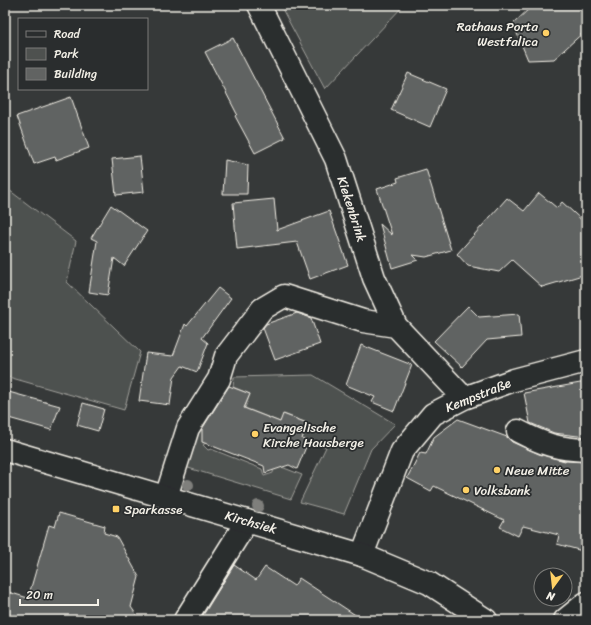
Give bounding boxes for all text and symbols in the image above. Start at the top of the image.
place label: Rathaus Porta Westfalica [457,15,538,53]
legend [18,18,148,90]
text: Road [54,23,81,45]
marker: Rathaus Porta Westfalica [541,28,551,38]
text: Park [54,43,79,65]
text: Building [54,63,97,85]
street label: Kiekenbrink [331,173,373,245]
street label: Kempstraße [441,371,515,419]
place label: Evangelische Kirche Hausberge [263,416,364,454]
marker: Evangelische Kirche Hausberge [250,429,260,439]
place label: Neue Mitte [505,459,570,482]
marker: Neue Mitte [492,465,502,475]
place label: Volksbank [474,479,531,502]
marker: Volksbank [461,485,471,495]
place label: Sparkasse [124,498,183,521]
marker: Sparkasse [111,504,121,514]
street label: Kirchsiek [222,504,280,540]
north arrow [533,567,573,607]
scale bar [20,581,98,607]
text: 20 m [26,584,53,606]
text: N [544,586,558,607]

